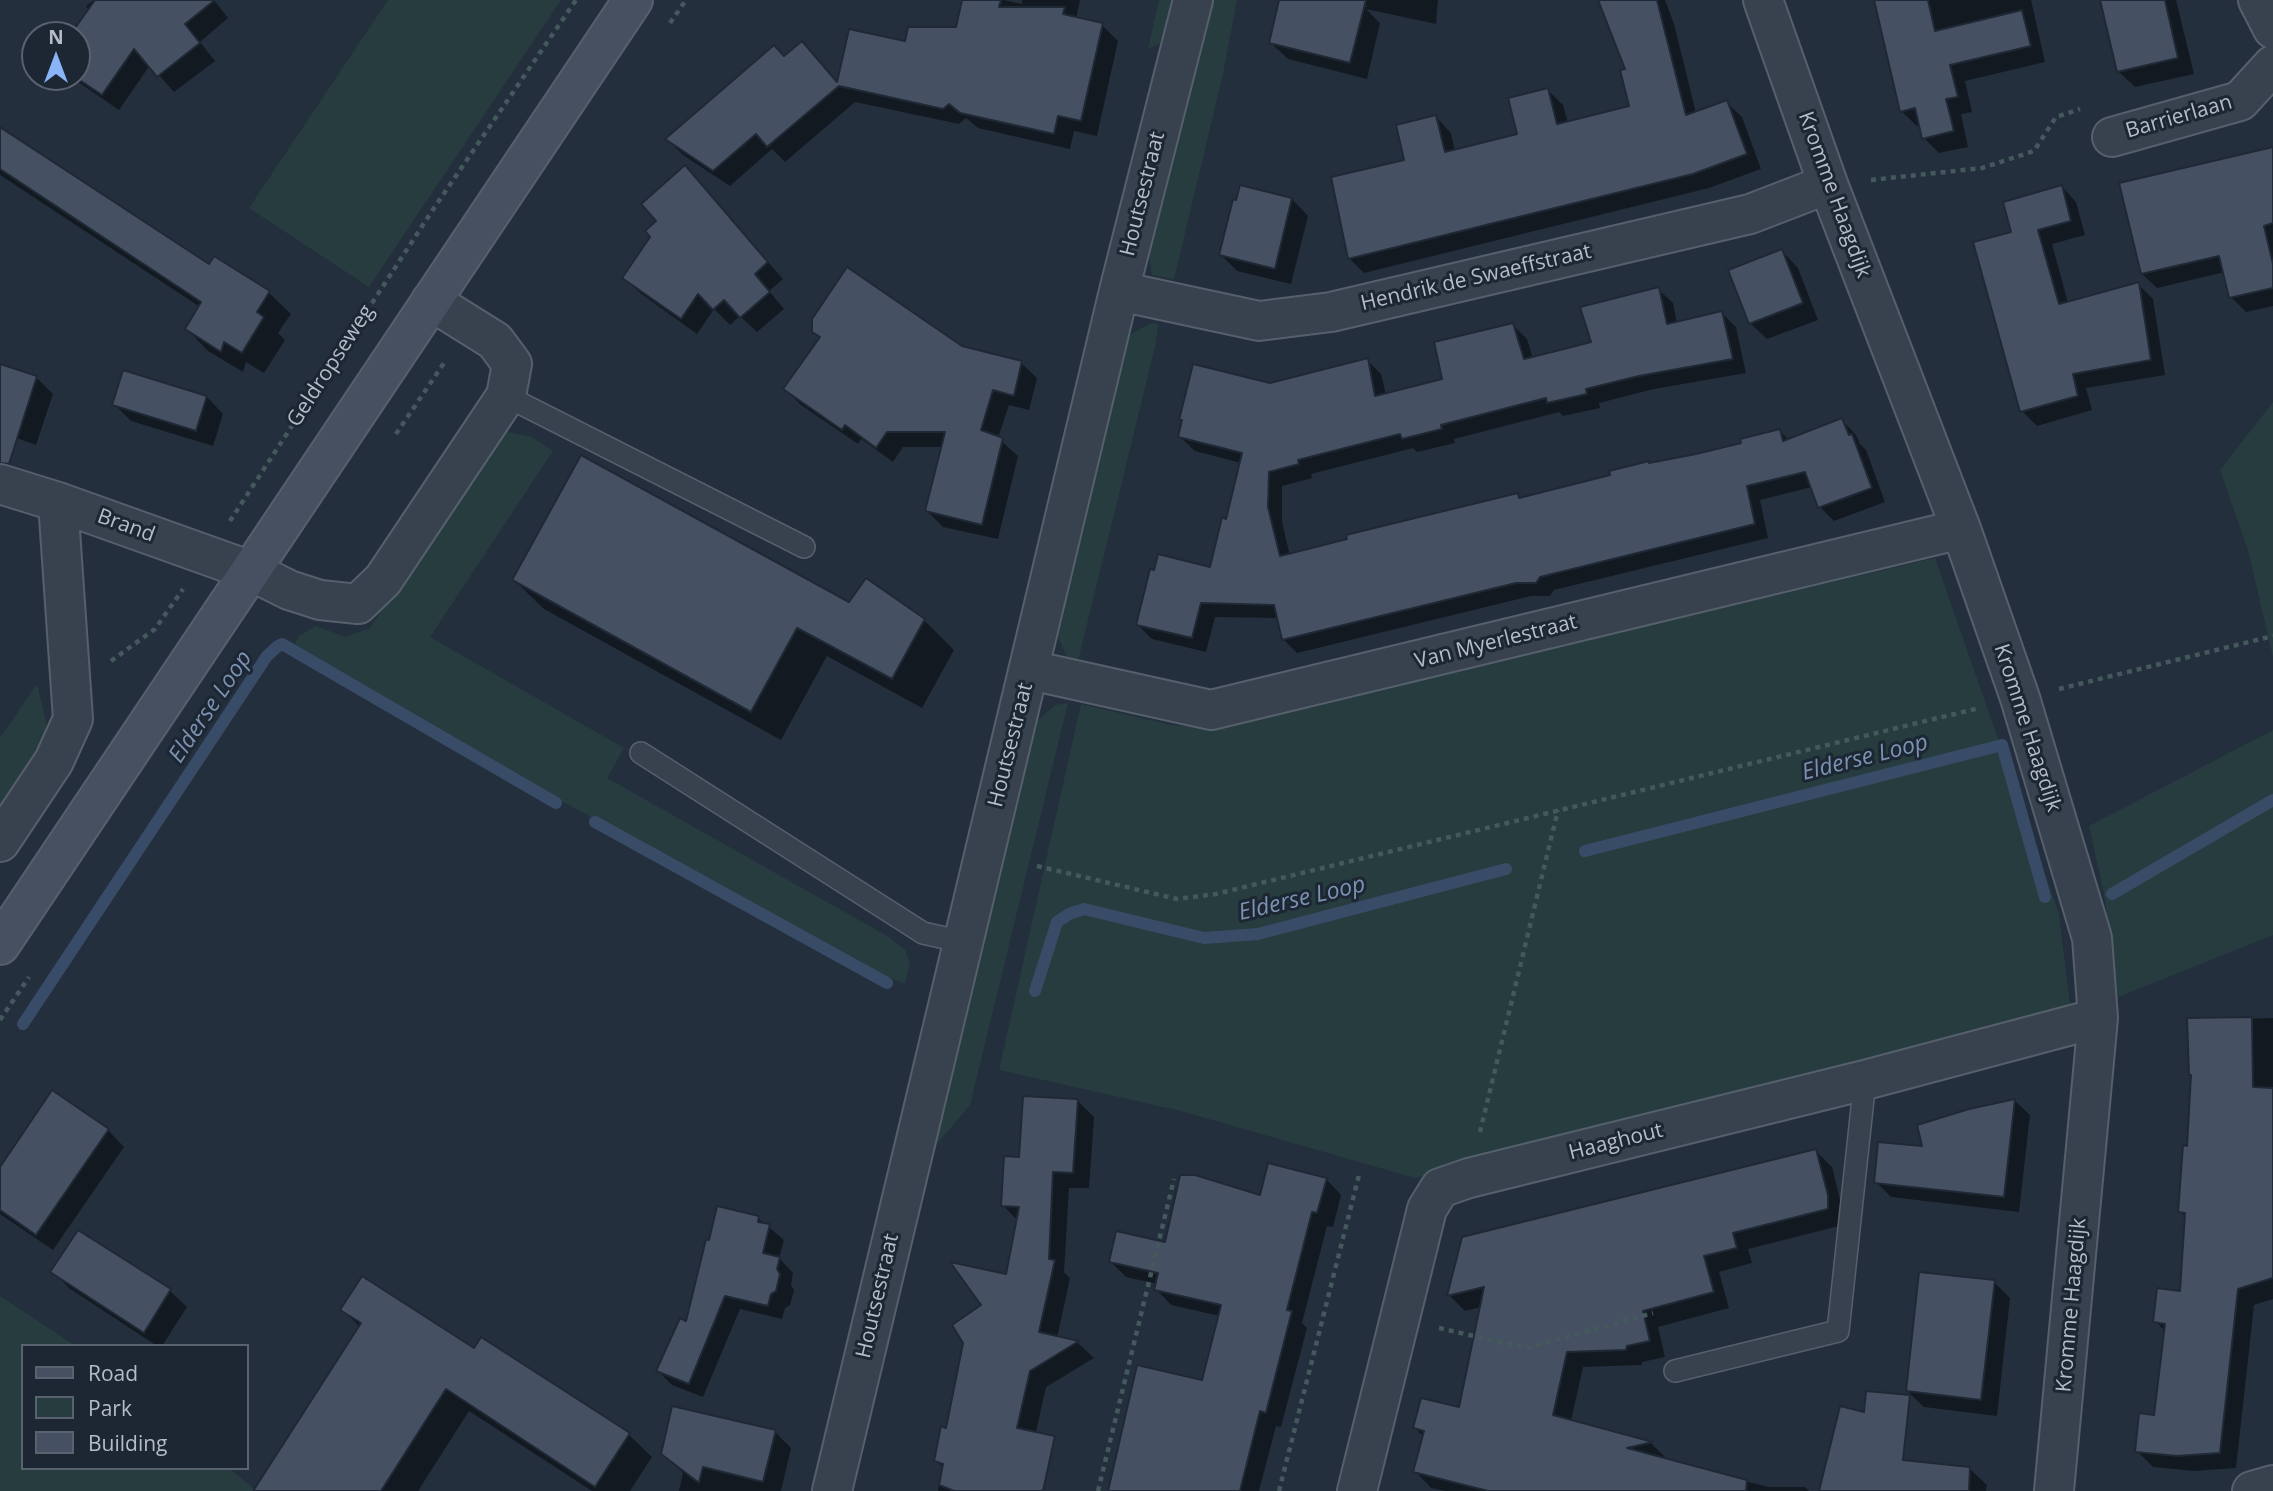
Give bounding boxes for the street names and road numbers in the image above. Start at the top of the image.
street label: Barrierlaan [2123,90,2235,144]
street label: Kromme Haagdijk [1792,109,1876,281]
street label: Houtsestraat [1115,129,1171,259]
street label: Hendrik de Swaeffstraat [1358,239,1594,317]
street label: Geldropseweg [282,300,380,432]
street label: Brand [94,504,158,548]
street label: Van Myerlestraat [1412,610,1580,674]
street label: Kromme Haagdijk [1988,641,2066,815]
street label: Houtsestraat [983,680,1039,810]
street label: Haaghout [1566,1118,1666,1166]
street label: Kromme Haagdijk [2052,1217,2092,1393]
street label: Houtsestraat [851,1231,905,1361]

